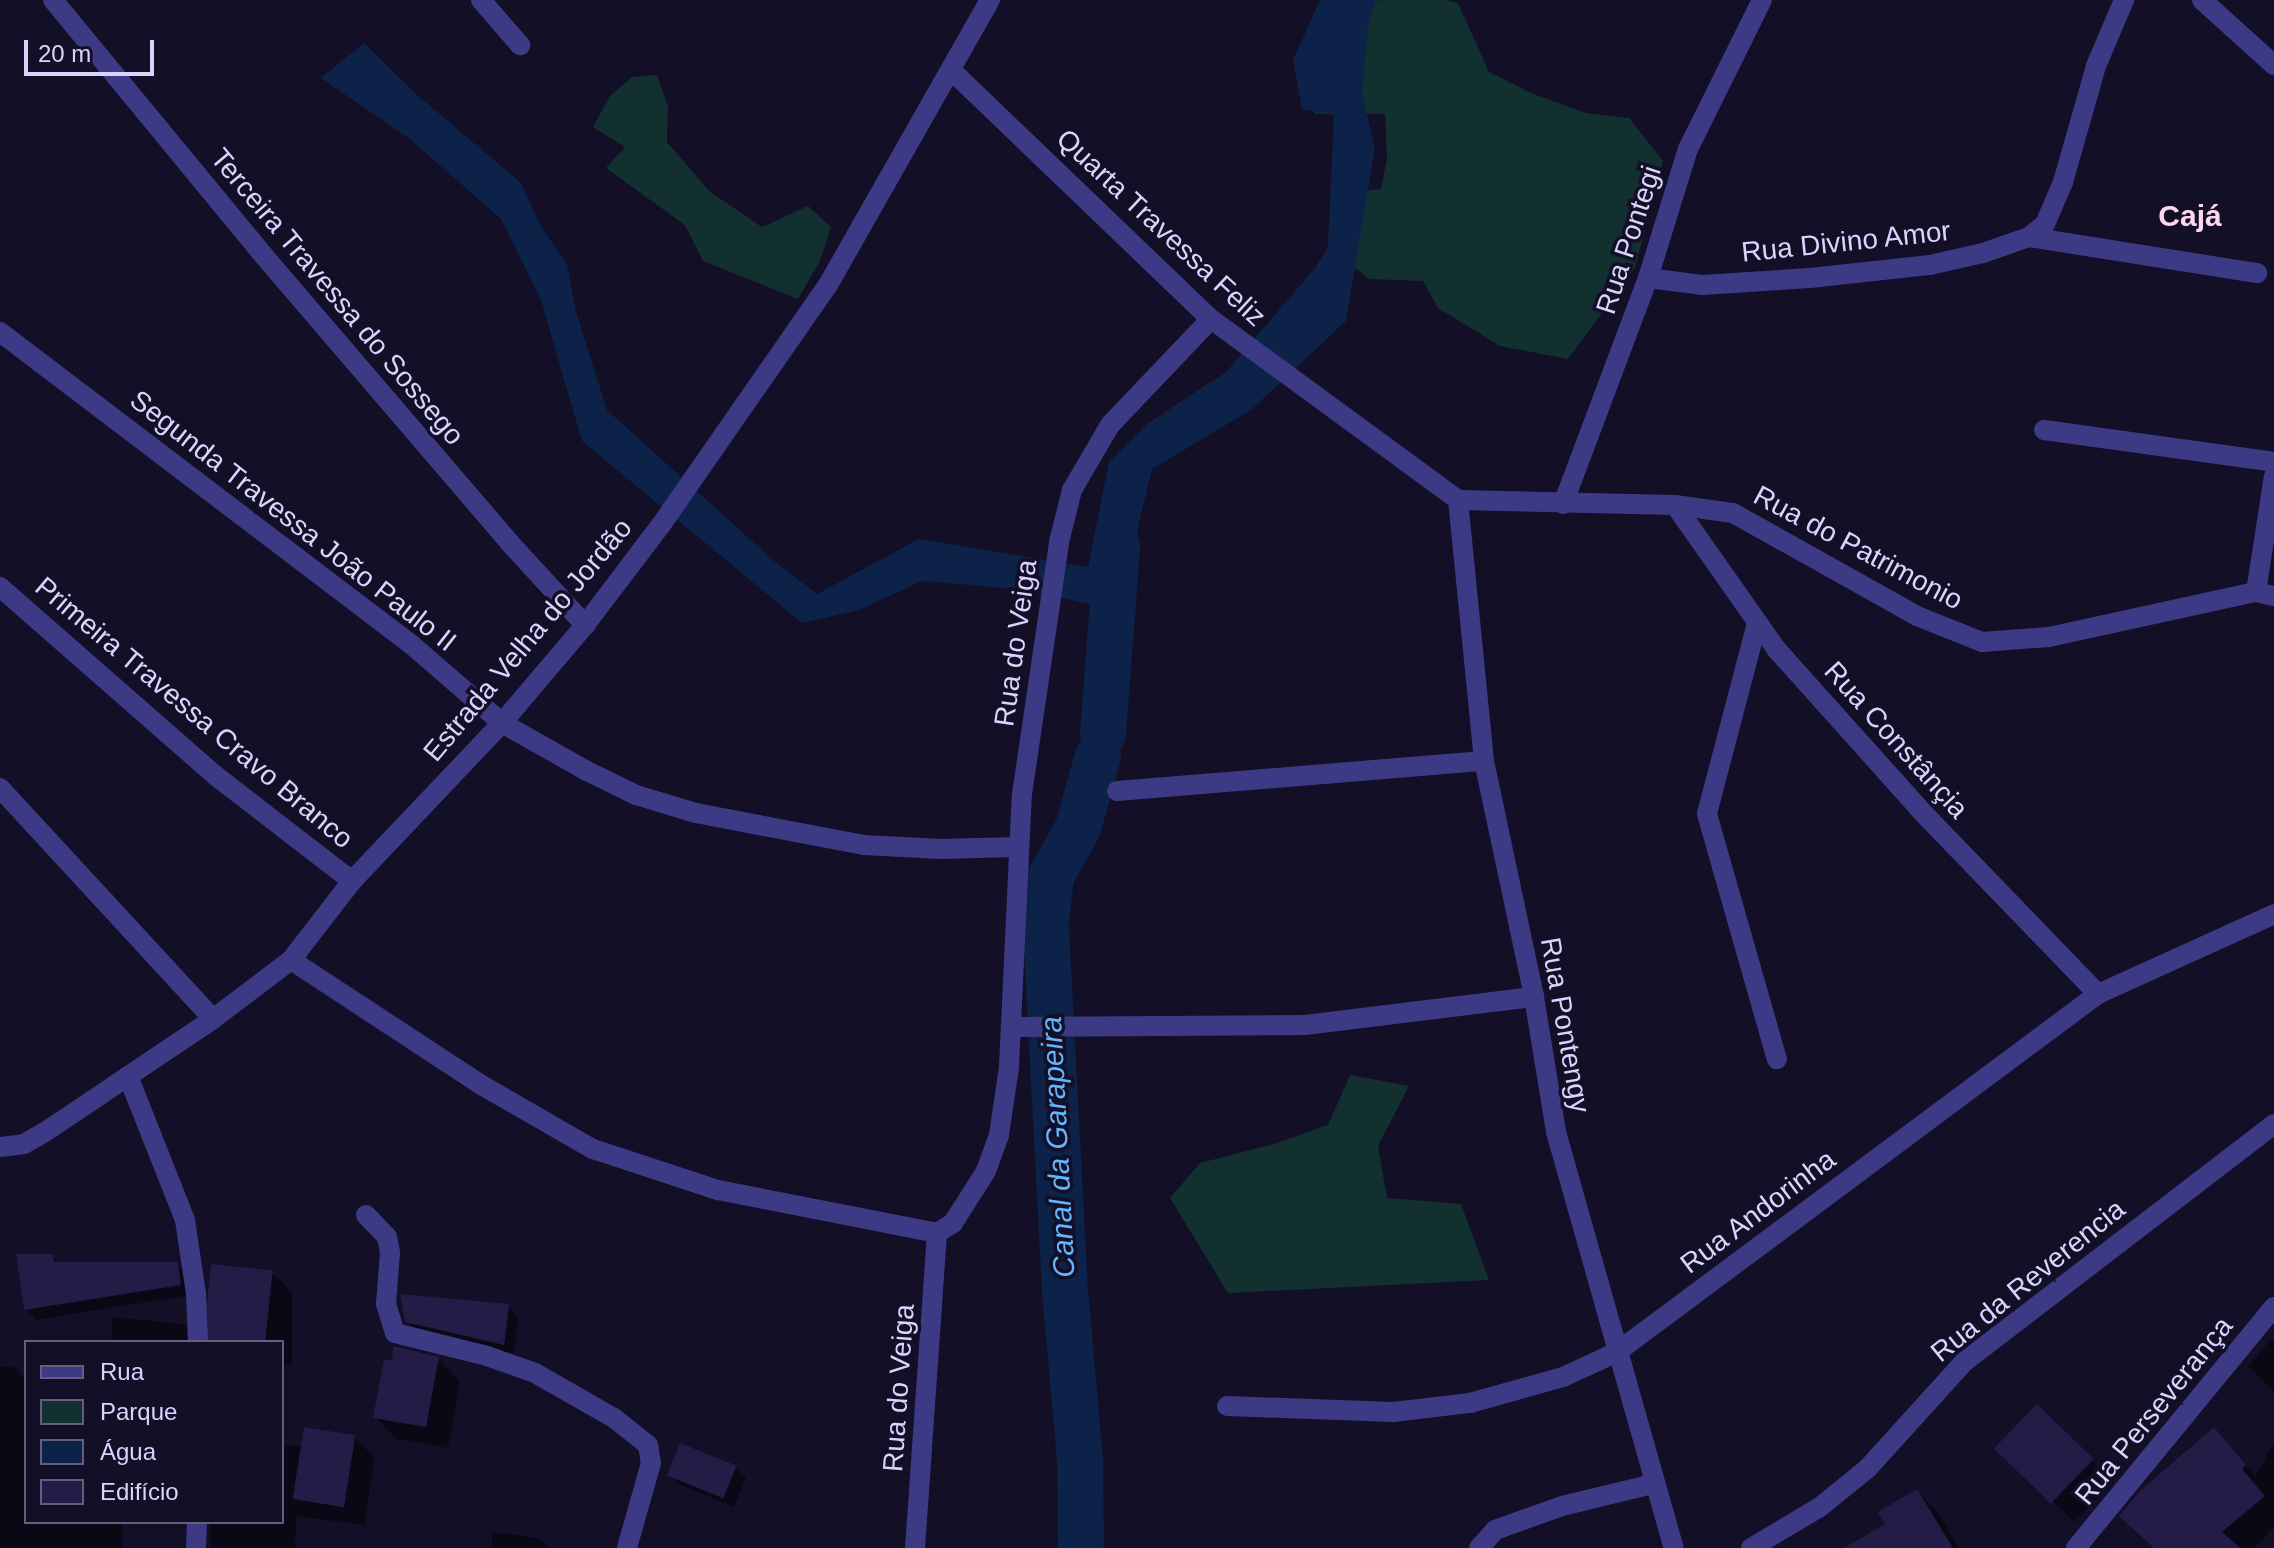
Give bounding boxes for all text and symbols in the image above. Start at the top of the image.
scale bar [28,24,158,74]
text: 20 m [38,40,91,67]
street label: Quarta Travessa Feliz [1049,122,1273,334]
street label: Terceira Travessa do Sossego [203,142,471,452]
street label: Rua Pontegi [1589,162,1669,318]
district label: Cajá [2158,198,2222,234]
street label: Rua Divino Amor [1739,214,1953,270]
street label: Segunda Travessa João Paulo II [123,383,463,659]
street label: Rua do Patrimonio [1748,479,1968,617]
street label: Estrada Velha do Jordão [417,512,639,768]
street label: Rua do Veiga [988,557,1044,729]
street label: Primeira Travessa Cravo Branco [28,570,360,856]
street label: Rua Constânçia [1817,655,1975,825]
street label: Rua Pontengy [1533,935,1597,1115]
water label: Canal da Garapeira [1033,1015,1083,1279]
street label: Rua Andorinha [1673,1142,1843,1282]
street label: Rua da Reverencia [1924,1193,2132,1369]
street label: Rua do Veiga [876,1303,922,1473]
street label: Rua Perseverança [2068,1310,2240,1512]
legend [24,1340,284,1524]
text: Rua [100,1358,144,1385]
text: Parque [100,1398,177,1425]
text: Água [100,1438,156,1465]
text: Edifício [100,1478,179,1505]

